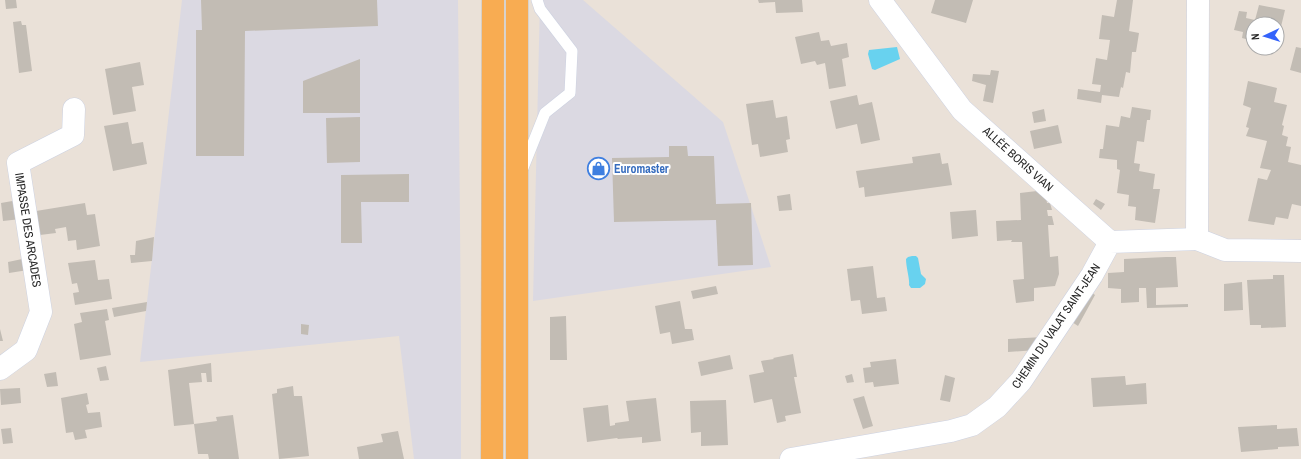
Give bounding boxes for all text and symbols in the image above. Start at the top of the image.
north arrow [1245,16,1285,56]
text: N [1248,33,1262,40]
street label: ALLÉE BORIS VIAN [979,122,1057,195]
shop icon: Euromaster [586,156,612,182]
place label: Euromaster [614,161,669,177]
street label: IMPASSE DES ARCADES [11,172,45,289]
street label: CHEMIN DU VALAT SAINT-JEAN [1008,260,1104,392]

